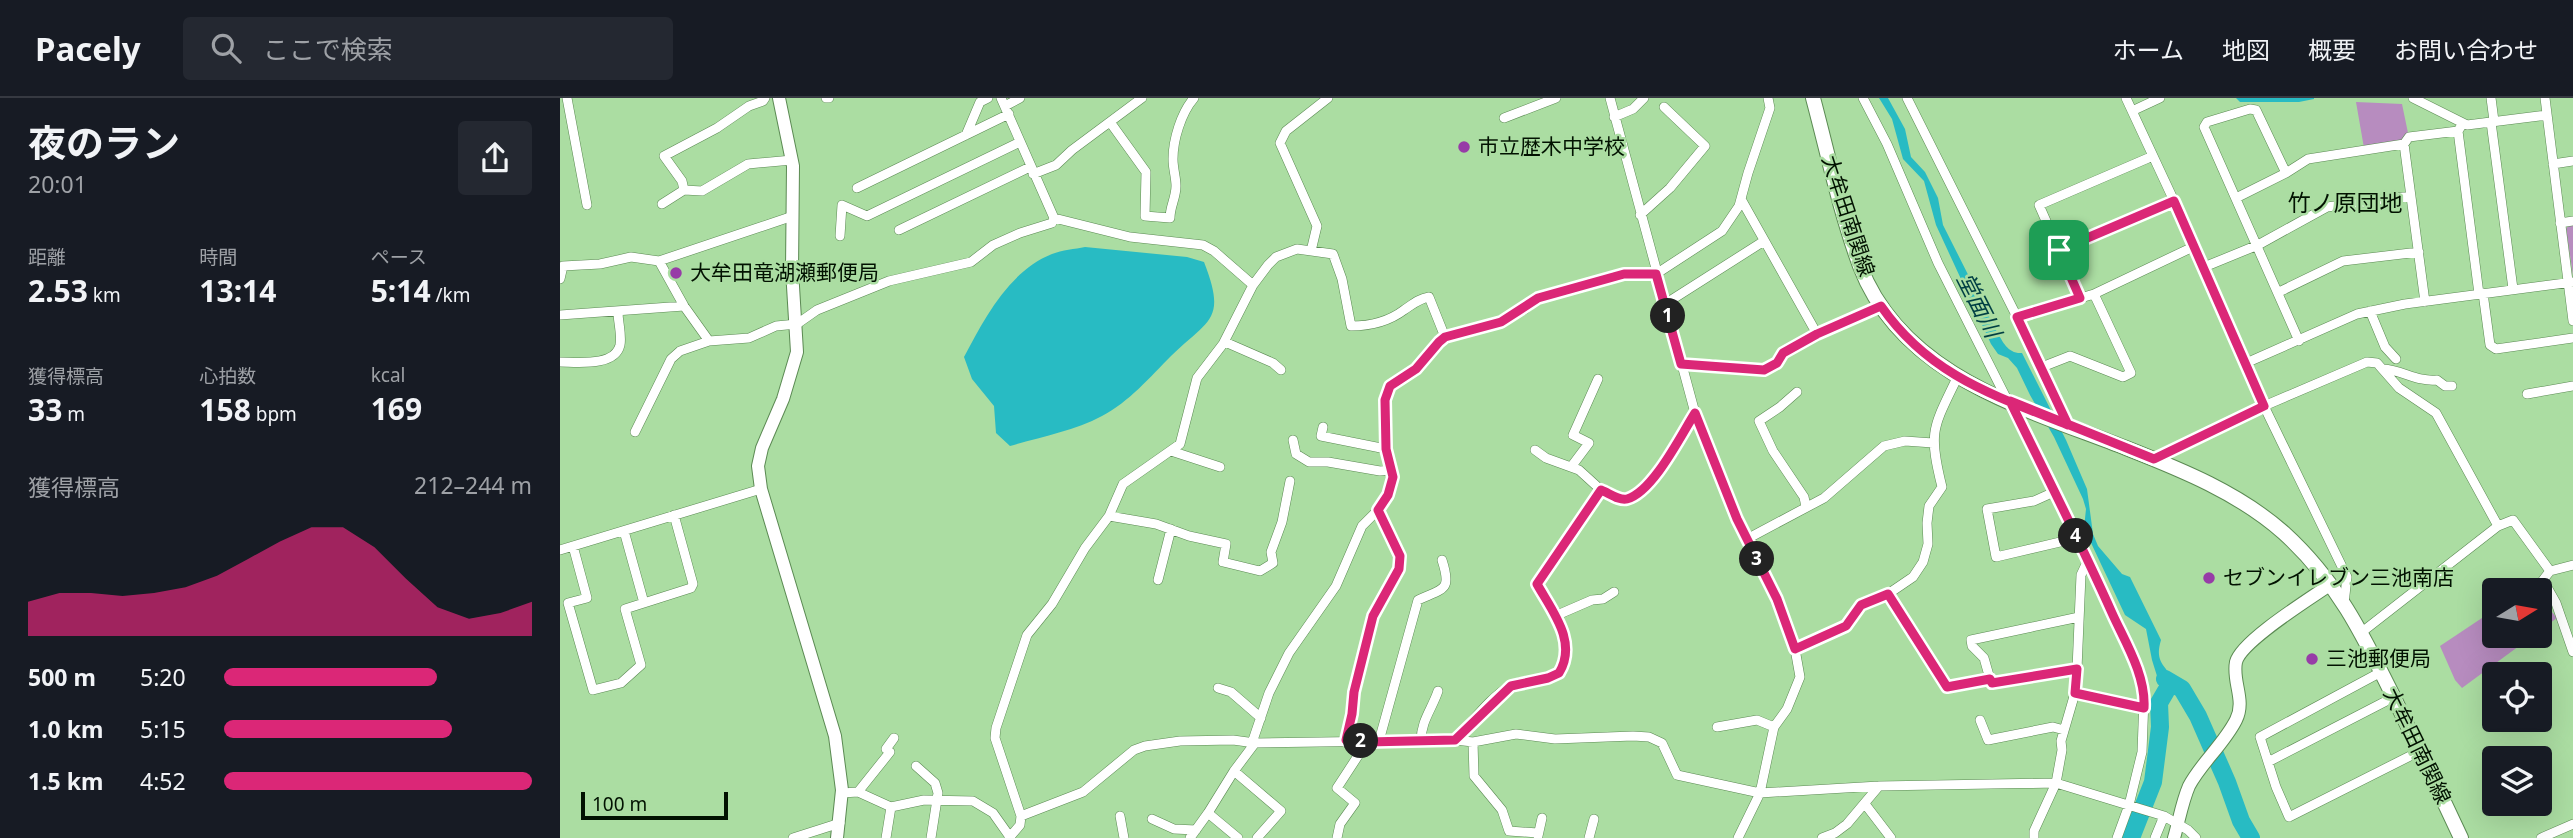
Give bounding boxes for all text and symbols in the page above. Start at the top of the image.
search box [183,17,673,80]
text: Pacely [35,26,141,71]
icon: search [207,29,245,67]
text: ここで検索 [263,31,393,67]
text: ホーム [2113,33,2184,66]
text: 地図 [2222,33,2270,66]
text: 概要 [2308,33,2356,66]
text: お問い合わせ [2394,33,2538,66]
text: 夜のラン [28,116,180,168]
button: share [458,121,532,195]
place label: 市立歴木中学校 [1478,132,1625,160]
marker: 市立歴木中学校 [1456,139,1472,155]
street label: 大牟田南関線 [1816,151,1882,280]
text: 20:01 [28,168,87,200]
district label: 竹ノ原団地 [2288,186,2403,218]
pin [2029,220,2089,280]
icon: arrive [2040,231,2078,269]
text: 距離 [28,244,66,270]
text: 時間 [199,244,237,270]
text: ペース [371,244,427,270]
place label: 大牟田竜湖瀬郵便局 [690,258,879,286]
marker: 大牟田竜湖瀬郵便局 [668,265,684,281]
water label: 堂面川 [1950,267,2011,345]
text: 2.53 [28,270,88,311]
text: 13:14 [199,270,276,311]
text: 5:14 [371,270,431,311]
text: km [88,282,121,308]
text: /km [431,282,471,308]
pin: 1 [1650,298,1686,333]
text: 1 [1662,302,1673,328]
text: kcal [371,362,405,388]
text: 獲得標高 [28,363,104,389]
text: 心拍数 [199,363,256,389]
text: 169 [371,388,422,429]
text: 33 [28,389,62,430]
text: 158 [199,389,251,430]
text: m [62,401,85,427]
text: bpm [251,401,297,427]
text: 212–244 m [414,469,532,501]
text: 獲得標高 [28,471,120,503]
pin: 4 [2058,518,2094,554]
text: 4 [2070,522,2081,548]
pin: 3 [1740,542,1774,576]
text: 3 [1751,545,1762,571]
place label: セブンイレブン三池南店 [2223,563,2454,591]
marker: セブンイレブン三池南店 [2201,570,2217,586]
north arrow [2482,578,2552,648]
map controls [2482,578,2552,816]
place label: 三池郵便局 [2326,644,2431,672]
marker: 三池郵便局 [2304,651,2320,667]
text: 500 m [28,661,96,693]
text: 5:20 [140,661,186,693]
button: locate [2482,662,2552,732]
street label: 大牟田南関線 [2378,683,2458,808]
text: 1.0 km [28,713,103,745]
text: 5:15 [140,713,186,745]
pin: 2 [1344,724,1378,758]
text: 2 [1355,727,1366,753]
button: layers [2482,746,2552,816]
text: 1.5 km [28,765,103,797]
text: 4:52 [140,765,186,797]
scale bar [581,789,728,821]
text: 100 m [592,791,647,817]

